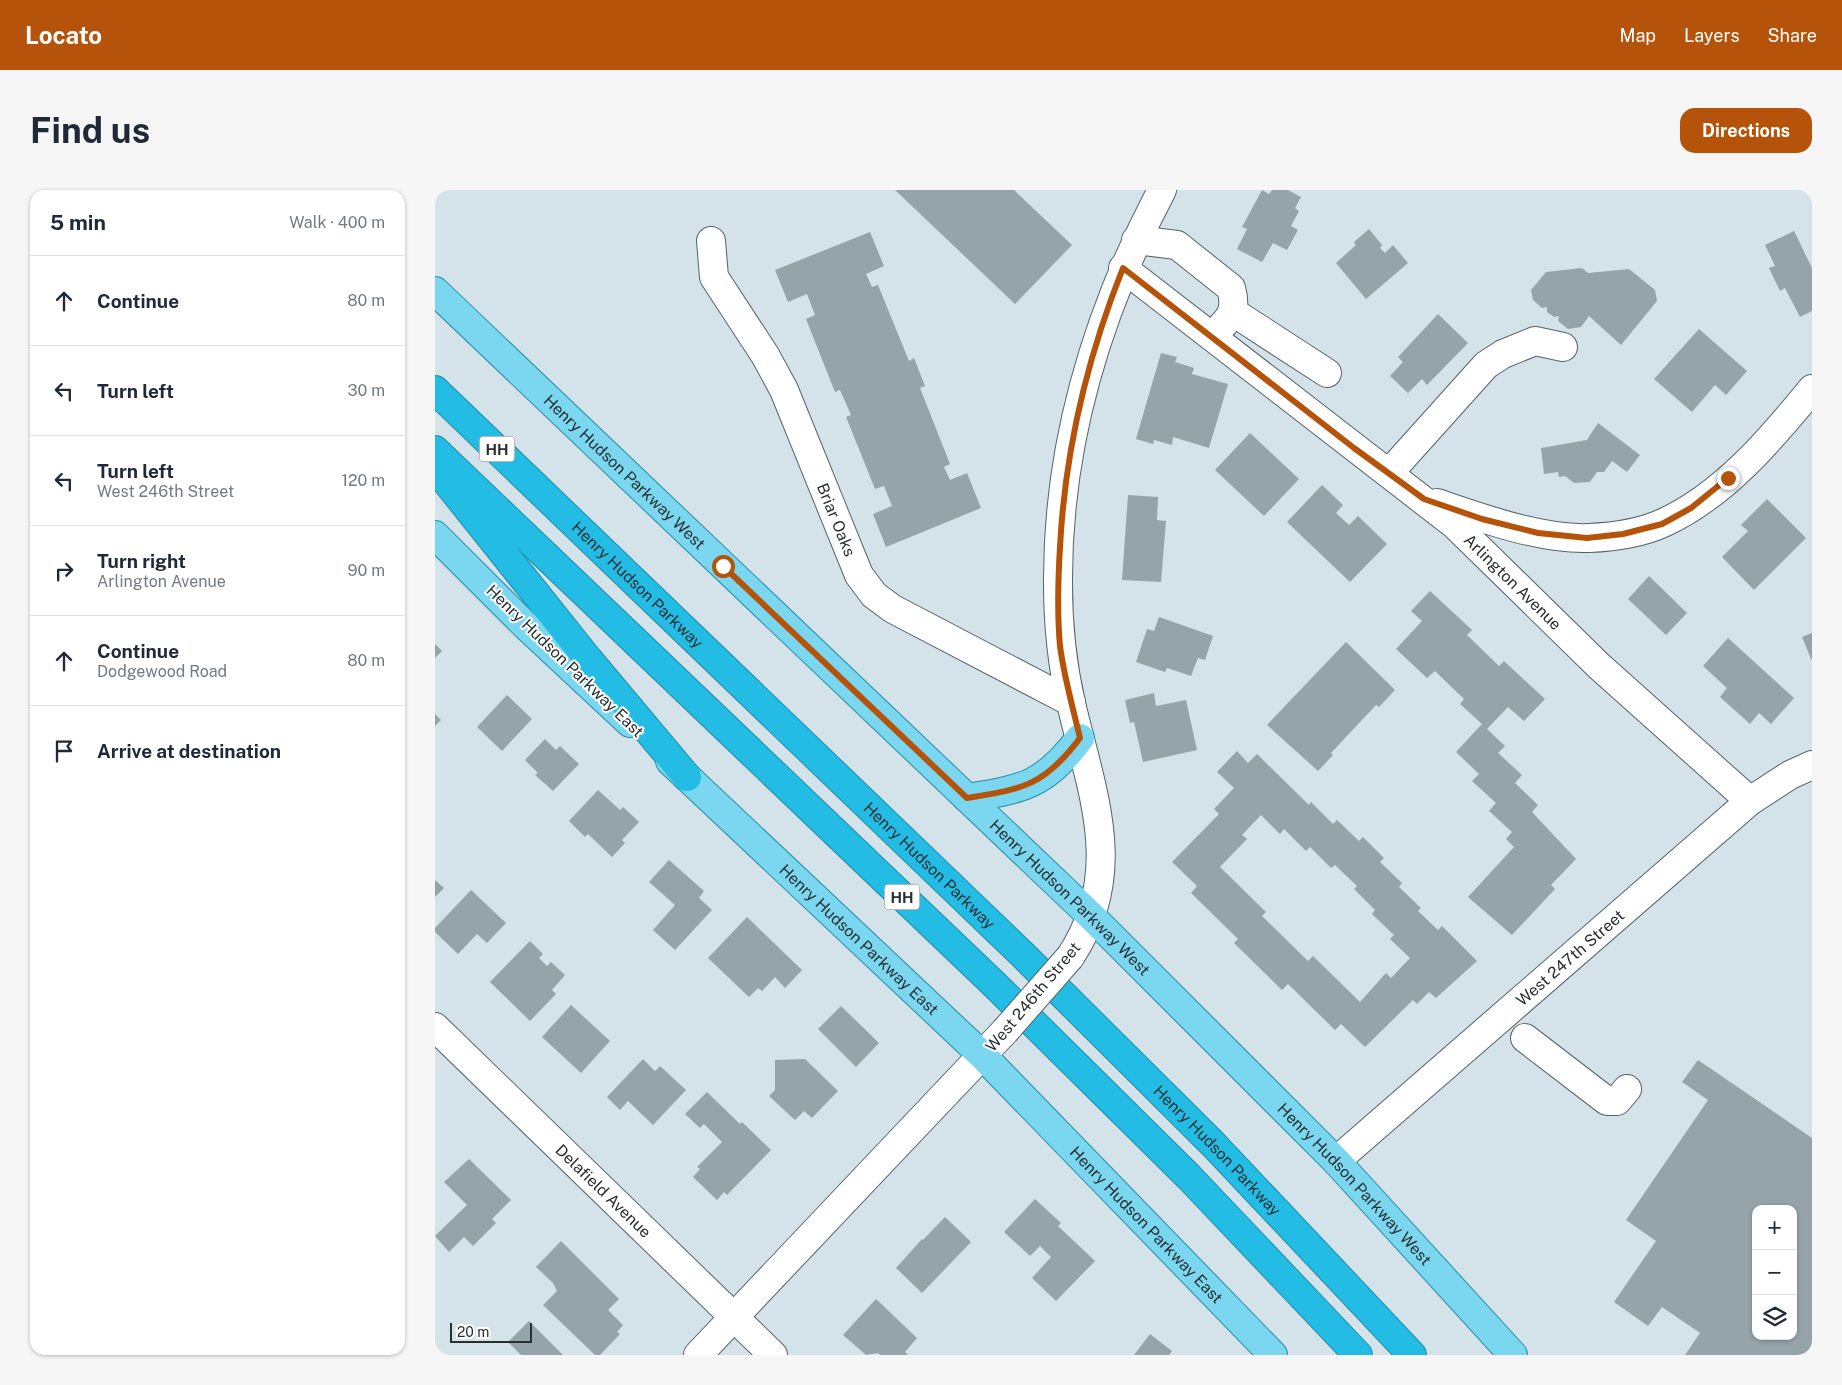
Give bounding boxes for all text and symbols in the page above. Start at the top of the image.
text: Locato [25,21,102,49]
text: Map [1620,25,1656,46]
text: Layers [1684,25,1740,46]
text: Share [1768,25,1817,46]
button: Directions [1680,108,1812,153]
text: Find us [30,110,150,151]
text: 5 min [50,210,106,235]
text: Walk · 400 m [289,213,385,232]
icon: ahead [50,287,78,315]
text: Continue [97,290,179,312]
text: 80 m [347,291,385,310]
icon: left [50,377,78,405]
text: Turn left [97,380,174,402]
text: 30 m [348,381,385,400]
street label: Henry Hudson Parkway West [540,390,709,553]
road number: HH [479,436,515,462]
text: Turn left [97,460,174,482]
icon: left [50,467,78,495]
route end [1717,467,1740,490]
text: 120 m [341,471,385,490]
street label: Briar Oaks [813,480,860,559]
text: West 246th Street [97,482,234,501]
street label: Henry Hudson Parkway [568,517,707,652]
street label: Arlington Avenue [1460,530,1566,634]
text: Turn right [97,550,186,572]
route start [712,555,735,578]
icon: right [50,557,78,585]
text: 90 m [348,561,385,580]
text: Arlington Avenue [97,572,226,591]
street label: Henry Hudson Parkway East [483,581,647,741]
text: Continue [97,640,179,662]
icon: ahead [50,647,78,675]
text: 80 m [347,651,385,670]
text: Dodgewood Road [97,662,227,681]
icon: arrive [50,737,78,765]
text: Arrive at destination [97,740,281,762]
street label: Henry Hudson Parkway [860,798,999,933]
street label: Henry Hudson Parkway West [986,815,1154,979]
street label: Henry Hudson Parkway East [776,860,943,1019]
road number: HH [885,884,919,910]
street label: West 247th Street [1512,905,1628,1010]
street label: West 246th Street [982,938,1084,1056]
street label: Henry Hudson Parkway [1150,1081,1285,1220]
street label: Henry Hudson Parkway West [1274,1099,1436,1269]
street label: Delafield Avenue [552,1140,655,1241]
street label: Henry Hudson Parkway East [1066,1142,1227,1307]
map controls [1752,1205,1797,1340]
button: + [1752,1205,1797,1250]
button: − [1752,1250,1797,1295]
button: layers [1752,1295,1797,1340]
scale bar [450,1320,533,1343]
text: 20 m [457,1324,489,1340]

